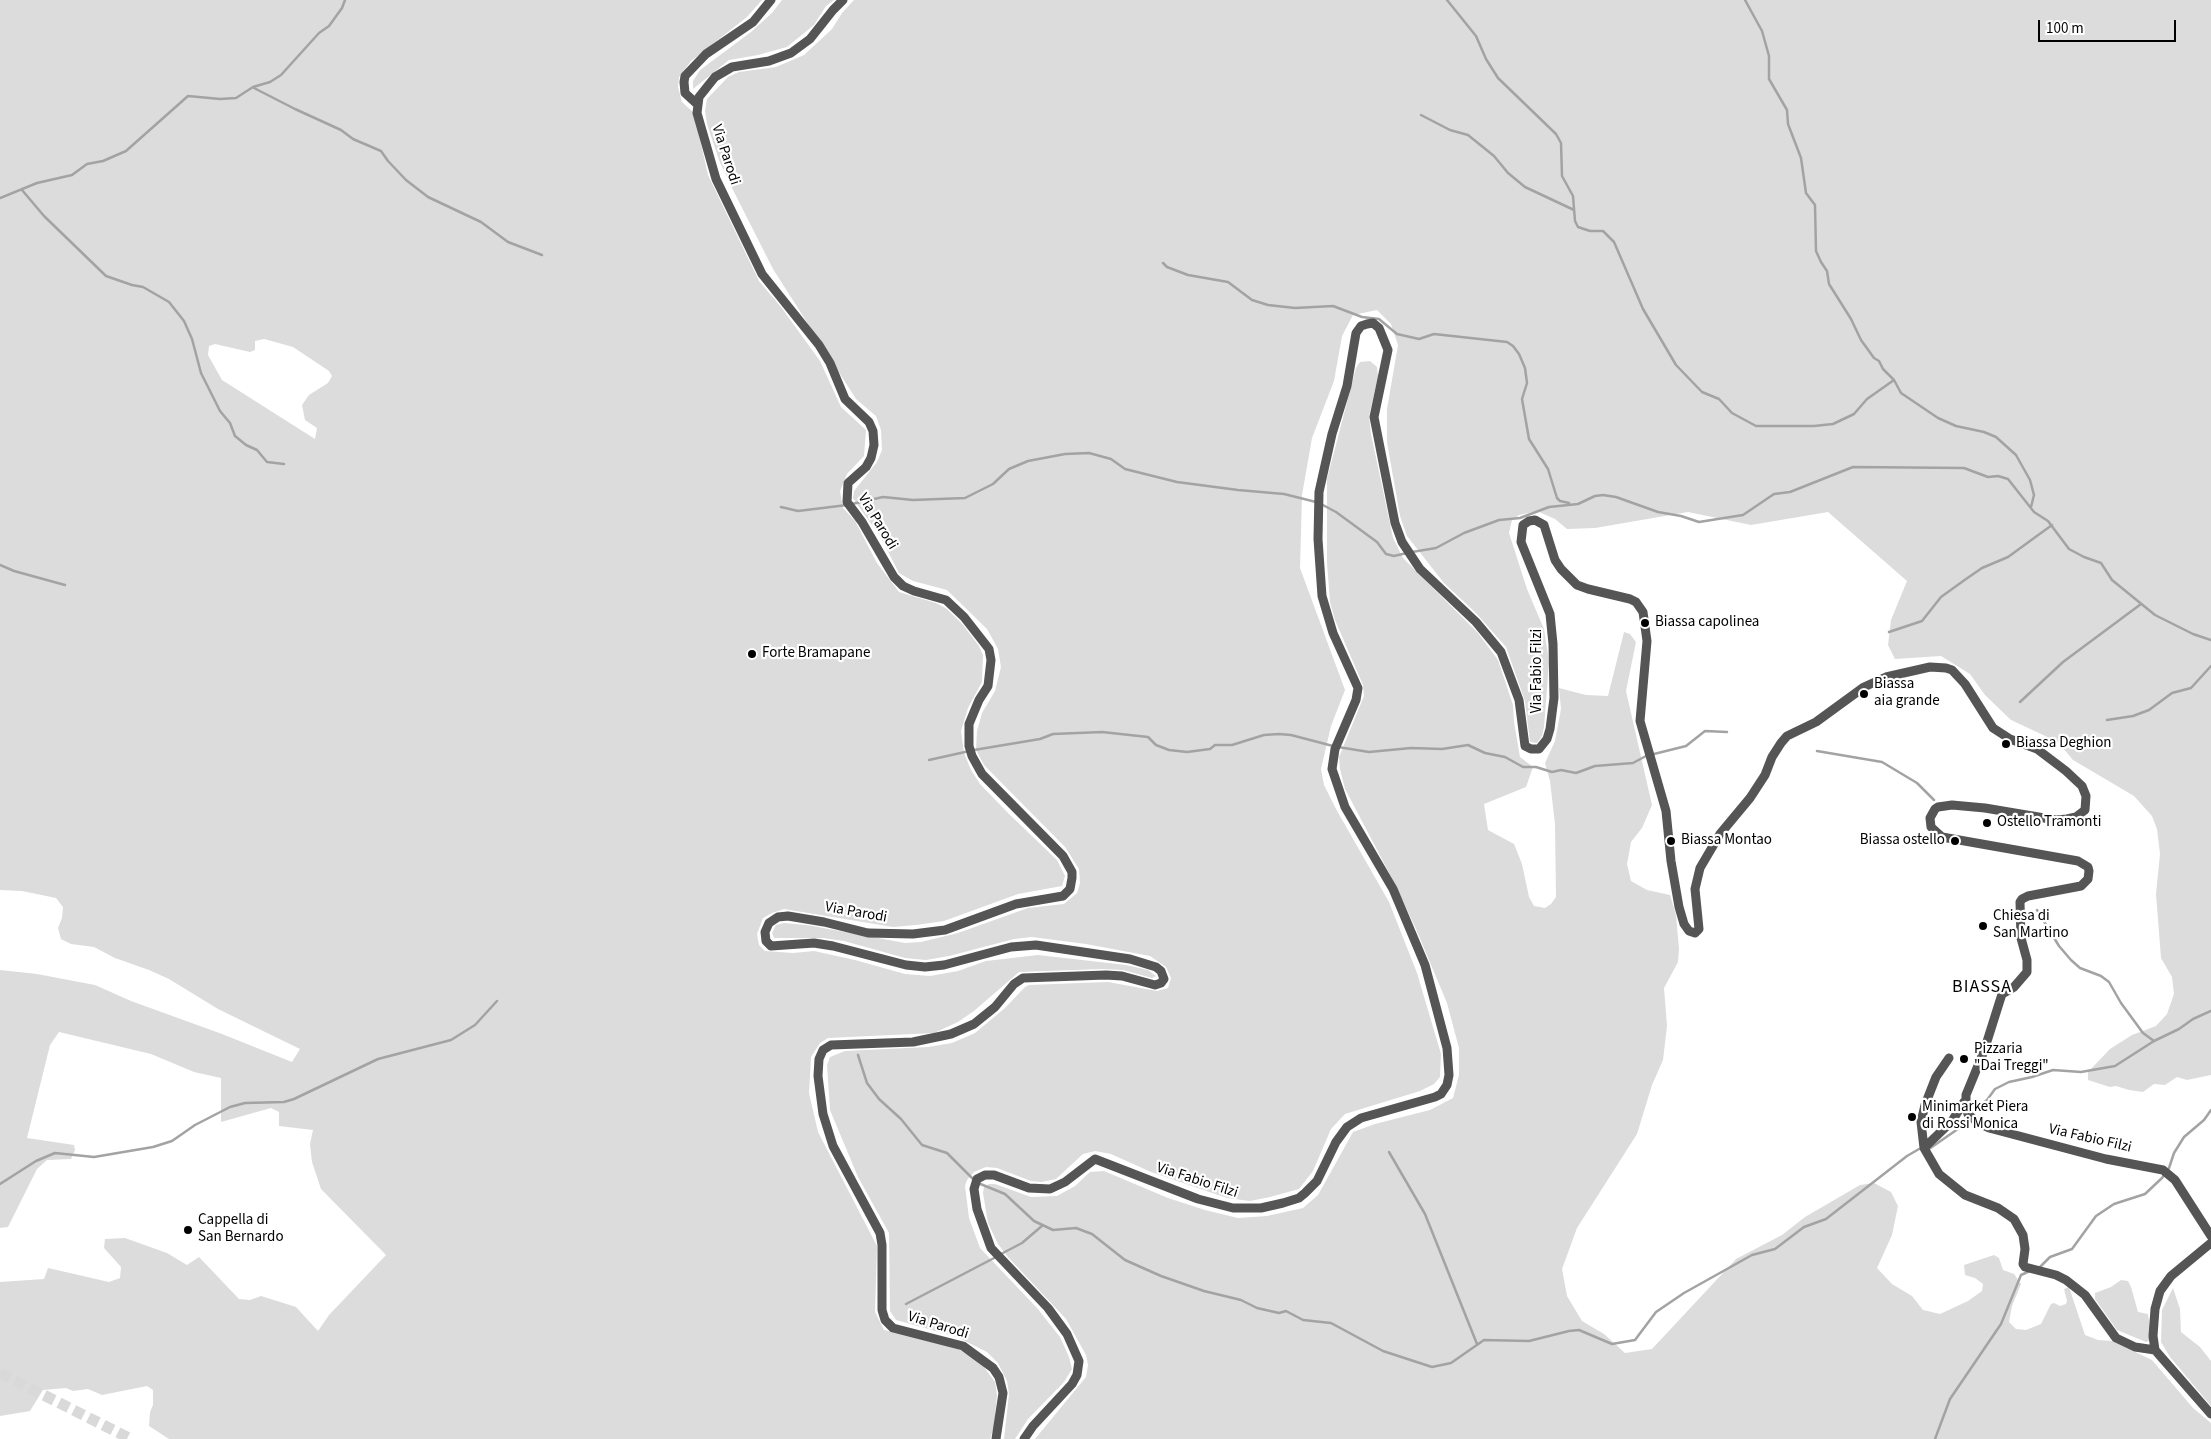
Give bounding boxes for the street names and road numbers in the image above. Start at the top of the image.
street label: Via Parodi [707,122,743,188]
street label: Via Parodi [853,491,901,553]
street label: Via Fabio Filzi [1529,629,1547,713]
street label: Via Parodi [824,899,888,927]
street label: Via Fabio Filzi [2047,1121,2133,1157]
street label: Via Fabio Filzi [1154,1159,1240,1203]
street label: Via Parodi [905,1308,971,1344]

